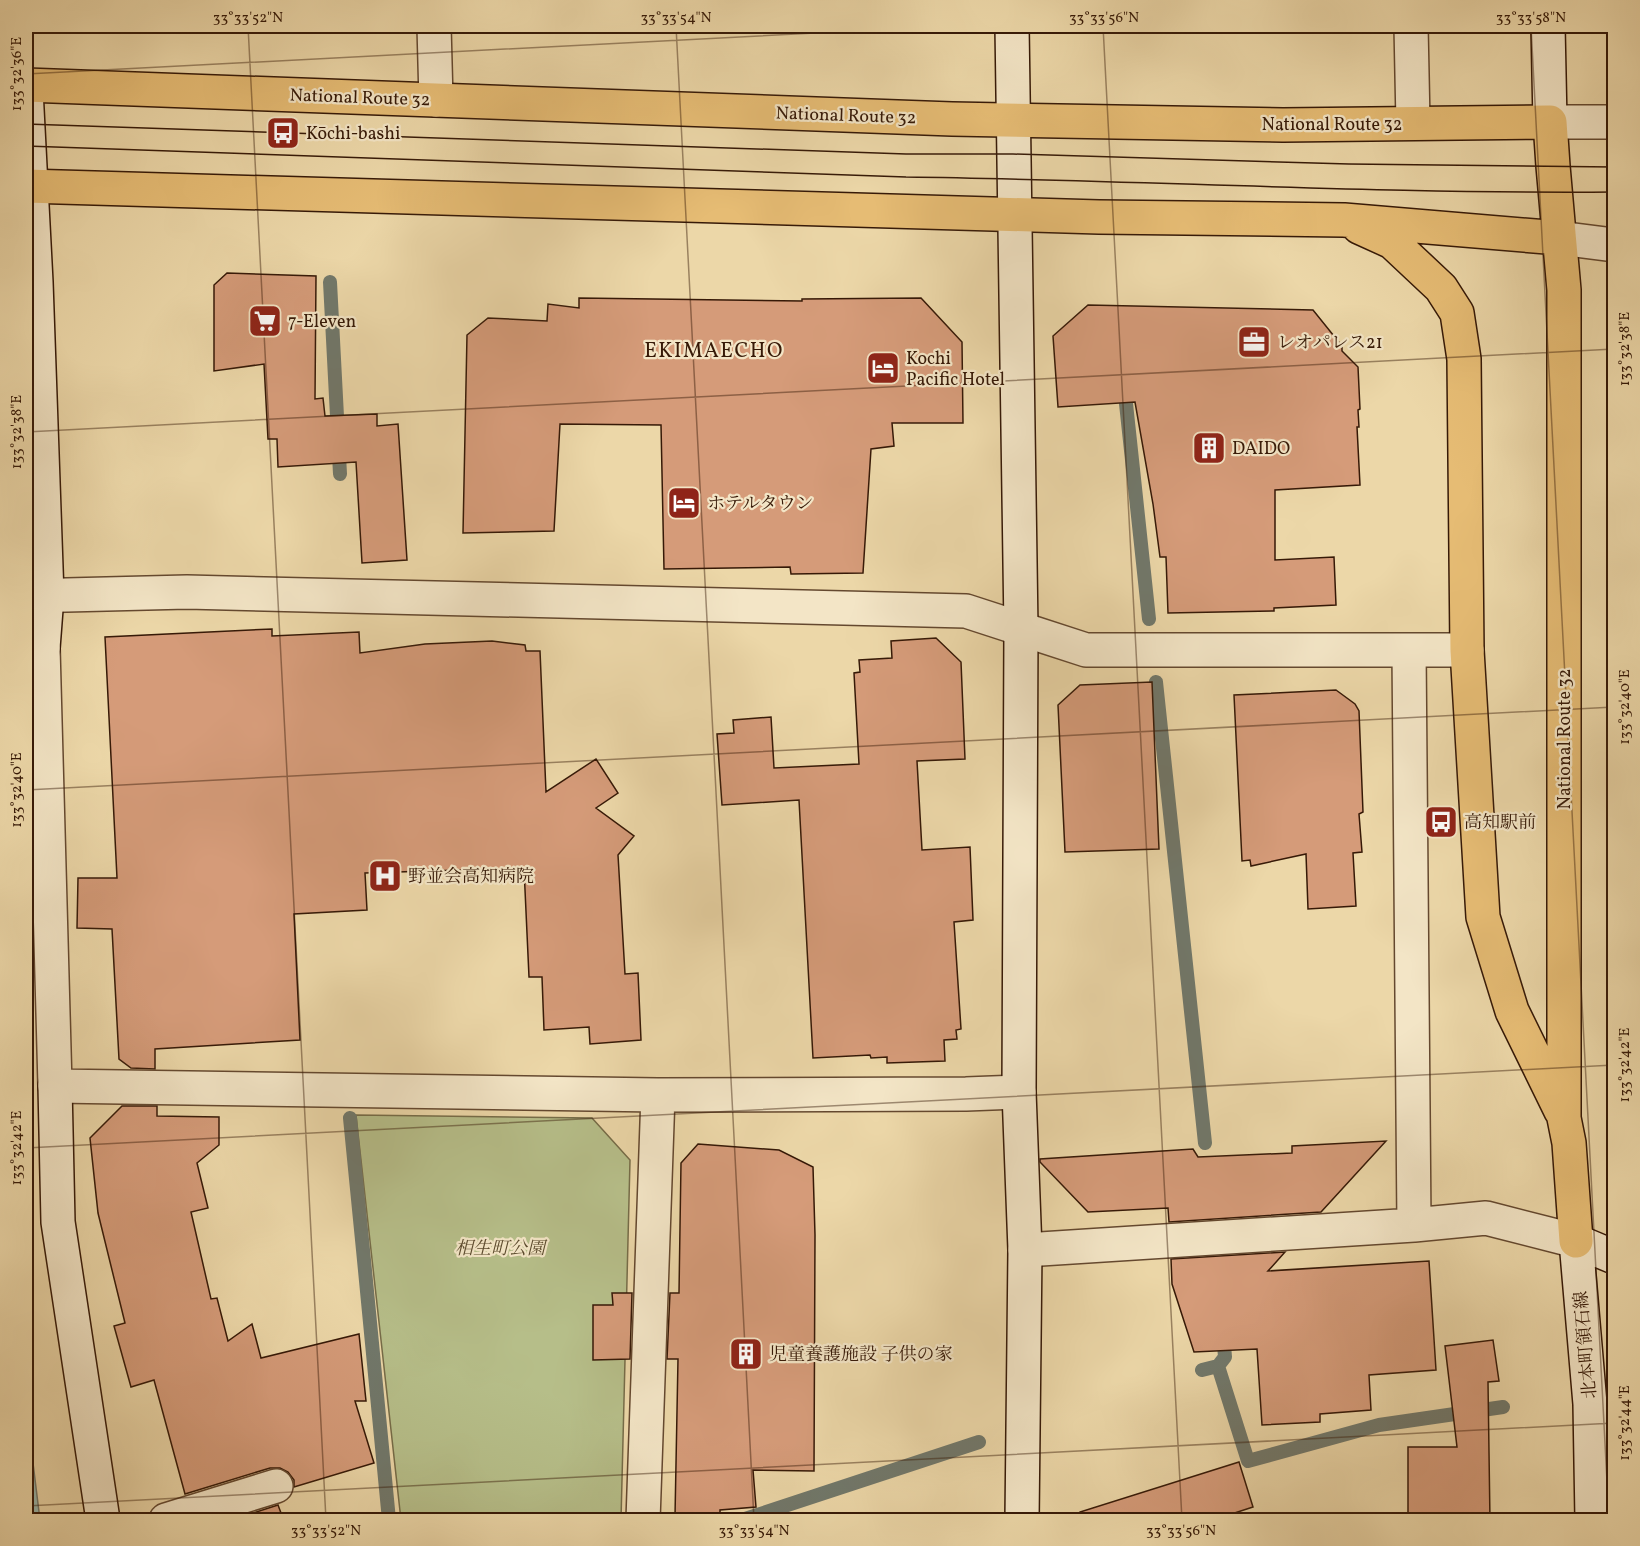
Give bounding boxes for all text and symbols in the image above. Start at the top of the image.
text: 33°33'52"N [213,8,283,29]
text: 33°33'54"N [640,8,712,29]
text: 33°33'56"N [1069,8,1139,29]
text: 33°33'58"N [1496,8,1566,29]
text: 133°32'36"E [7,37,28,111]
street label: National Route 32 [289,84,431,113]
street label: National Route 32 [775,102,917,131]
street label: National Route 32 [1262,113,1402,138]
bus stop icon: Kōchi-bashi [265,115,301,151]
place label: Kōchi-bashi [306,122,400,147]
supermarket icon: 7-Eleven [247,303,283,339]
place label: 7-Eleven [288,310,356,335]
text: 133°32'38"E [1615,312,1636,386]
office icon: レオパレス21 [1236,324,1272,360]
place label: レオパレス21 [1277,331,1383,356]
district label: EKIMAECHO [644,337,784,366]
place label: Kochi Pacific Hotel [906,347,1005,393]
hotel icon: Kochi Pacific Hotel [865,350,901,386]
text: 133°32'38"E [7,395,28,469]
building icon: DAIDO [1191,430,1227,466]
place label: DAIDO [1232,437,1290,462]
hotel icon: ホテルタウン [666,485,702,521]
place label: ホテルタウン [707,492,813,517]
street label: National Route 32 [1553,669,1578,809]
text: 133°32'40"E [1615,669,1636,745]
text: 133°32'40"E [7,752,28,828]
bus stop icon: 高知駅前 [1423,804,1459,840]
place label: 高知駅前 [1464,811,1536,836]
hospital icon: 野並会高知病院 [367,858,403,894]
place label: 野並会高知病院 [408,865,534,890]
text: 133°32'42"E [1615,1028,1636,1102]
text: 133°32'42"E [7,1111,28,1185]
park label: 相生町公園 [455,1237,548,1262]
street label: 北本町領石線 [1569,1290,1604,1400]
building icon: 児童養護施設 子供の家 [728,1336,764,1372]
place label: 児童養護施設 子供の家 [769,1343,953,1368]
text: 133°32'44"E [1615,1385,1636,1461]
text: 33°33'52"N [291,1521,361,1542]
text: 33°33'54"N [718,1521,790,1542]
text: 33°33'56"N [1146,1521,1216,1542]

